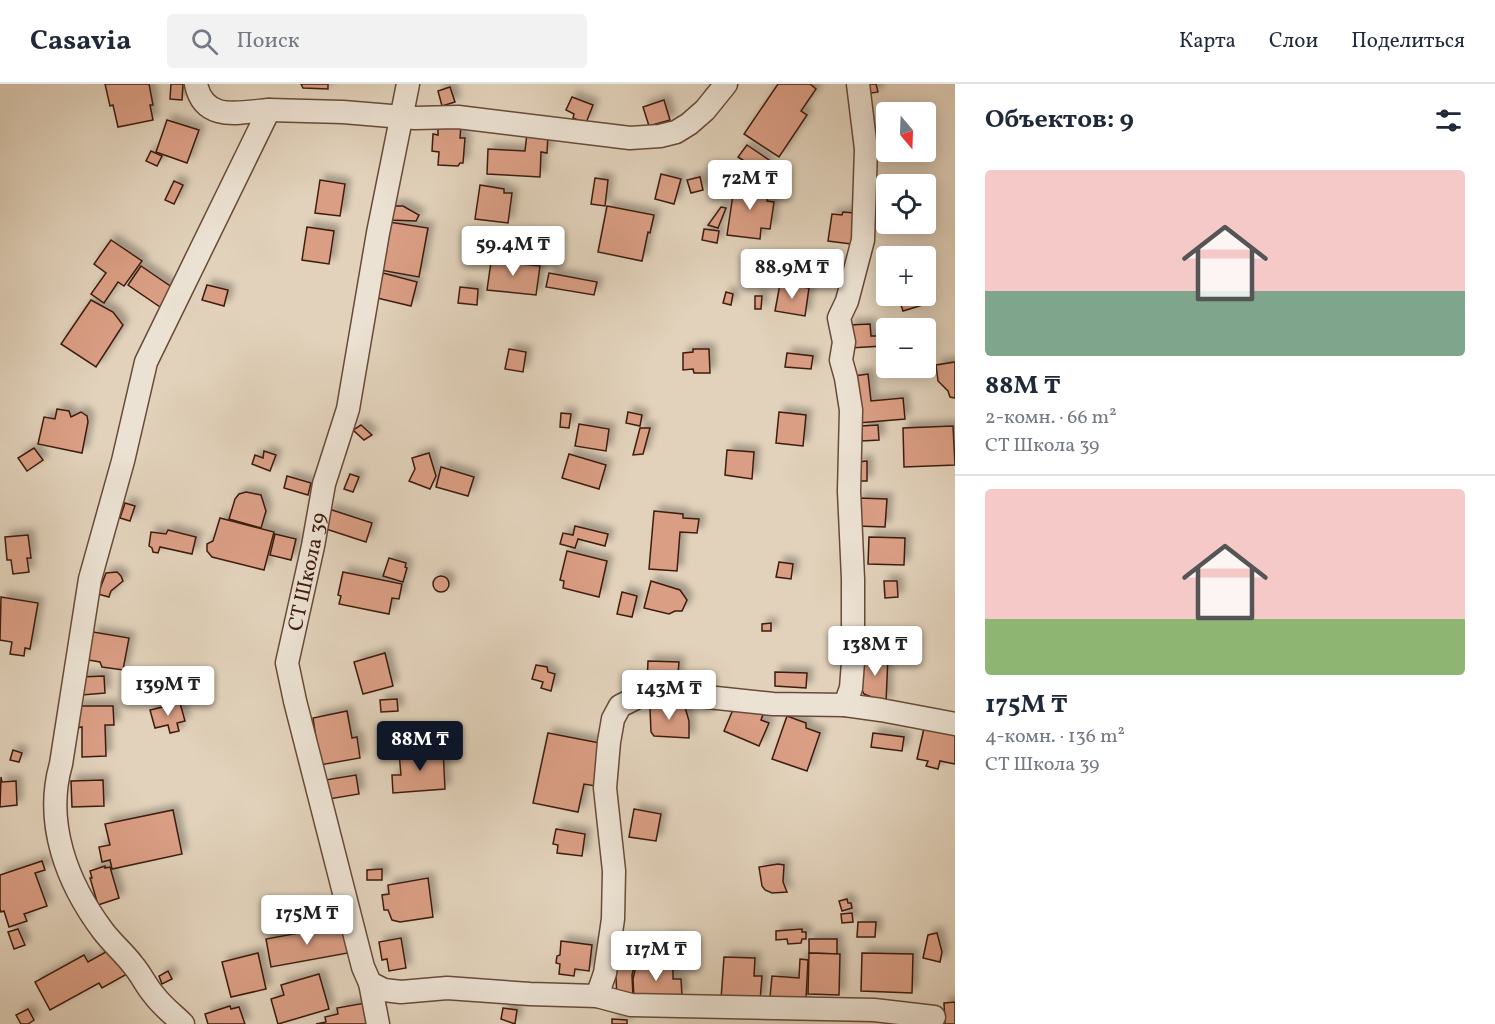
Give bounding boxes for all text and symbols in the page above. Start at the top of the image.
search box [167,14,587,68]
text: Casavia [30,22,131,61]
icon: search [188,25,221,58]
text: Поиск [236,26,299,57]
text: Карта [1179,27,1236,56]
text: Слои [1269,27,1318,56]
text: Поделиться [1351,27,1465,56]
north arrow [876,102,936,162]
map controls [876,102,936,378]
text: Объектов: 9 [985,102,1134,138]
icon: filters [1432,104,1465,137]
pin: 72M ₸ [708,160,792,211]
text: 72M ₸ [722,165,778,193]
button: locate [876,174,936,234]
icon: home [1171,209,1279,317]
pin: 59.4M ₸ [458,226,568,277]
text: 59.4M ₸ [476,231,550,259]
button: + [876,246,936,306]
pin: 88.9M ₸ [737,249,847,300]
text: 88.9M ₸ [755,254,829,282]
button: − [876,318,936,378]
text: 88M ₸ [985,368,1061,404]
text: 2-комн. · 66 m² [985,404,1117,432]
text: СТ Школа 39 [985,432,1099,460]
street label: СТ Школа 39 [282,510,335,634]
icon: home [1171,528,1279,636]
pin: 138M ₸ [826,626,924,677]
text: 138M ₸ [842,631,908,659]
pin: 139M ₸ [119,666,217,717]
pin: 143M ₸ [620,670,718,721]
text: 139M ₸ [135,671,201,699]
text: 143M ₸ [636,675,702,703]
text: 175M ₸ [985,687,1068,723]
pin: 88M ₸ [378,721,462,772]
text: 4-комн. · 136 m² [985,723,1125,751]
text: 88M ₸ [391,726,449,754]
text: СТ Школа 39 [985,751,1099,779]
pin: 175M ₸ [258,895,356,946]
text: 175M ₸ [275,900,339,928]
pin: 117M ₸ [607,931,705,982]
text: 117M ₸ [625,936,687,964]

